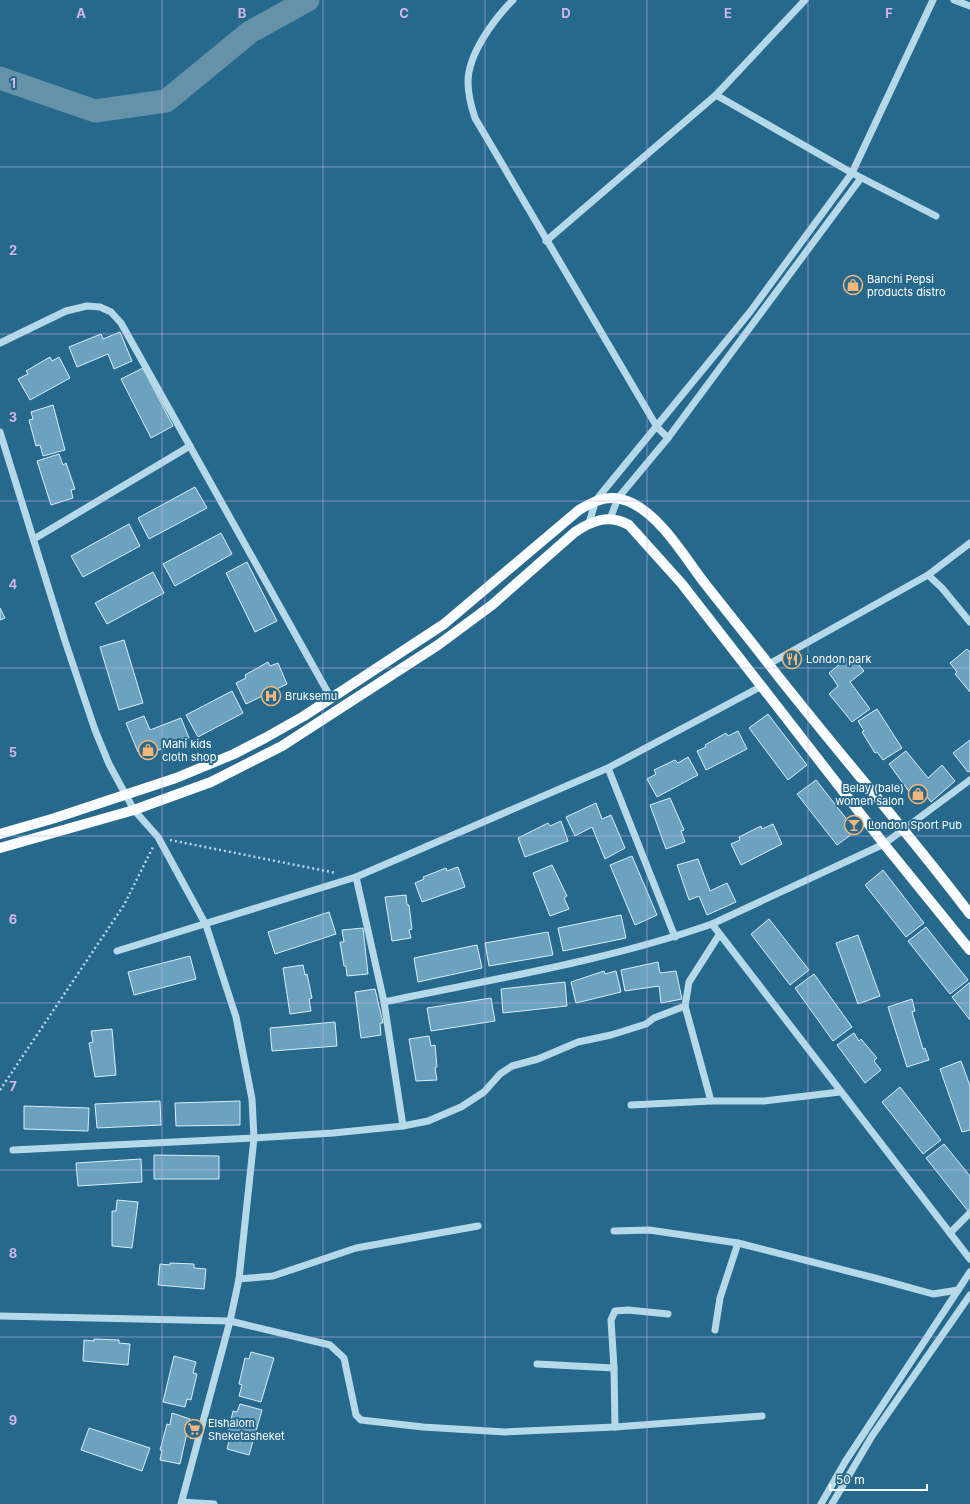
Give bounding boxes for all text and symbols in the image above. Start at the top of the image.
text: A [76,5,86,21]
text: B [238,5,247,21]
text: C [399,5,409,21]
text: D [561,5,571,21]
text: E [724,5,732,21]
text: F [885,5,893,21]
text: 1 [10,75,16,91]
text: 2 [9,242,17,258]
place label: Banchi Pepsi products distro [867,272,946,299]
shop icon: Banchi Pepsi products distro [842,274,864,296]
text: 3 [9,409,17,425]
text: 4 [9,576,18,592]
restaurant icon: London park [781,648,803,670]
place label: London park [806,652,872,666]
hospital icon: Bruksemu [260,685,282,707]
place label: Bruksemu [285,689,337,703]
place label: Mahi kids cloth shop [162,737,217,764]
shop icon: Mahi kids cloth shop [137,739,159,761]
text: 5 [9,744,17,760]
place label: Belay (bale) women salon [835,781,904,808]
shop icon: Belay (bale) women salon [907,783,929,805]
bar icon: London Sport Pub [843,814,865,836]
place label: London Sport Pub [868,818,962,832]
text: 6 [9,911,17,927]
text: 7 [9,1078,17,1094]
text: 8 [9,1245,17,1261]
text: 9 [9,1412,17,1428]
place label: Elshalom Sheketasheket [208,1416,285,1443]
supermarket icon: Elshalom Sheketasheket [183,1418,205,1440]
scale bar [830,1466,927,1492]
text: 50 m [836,1472,865,1487]

